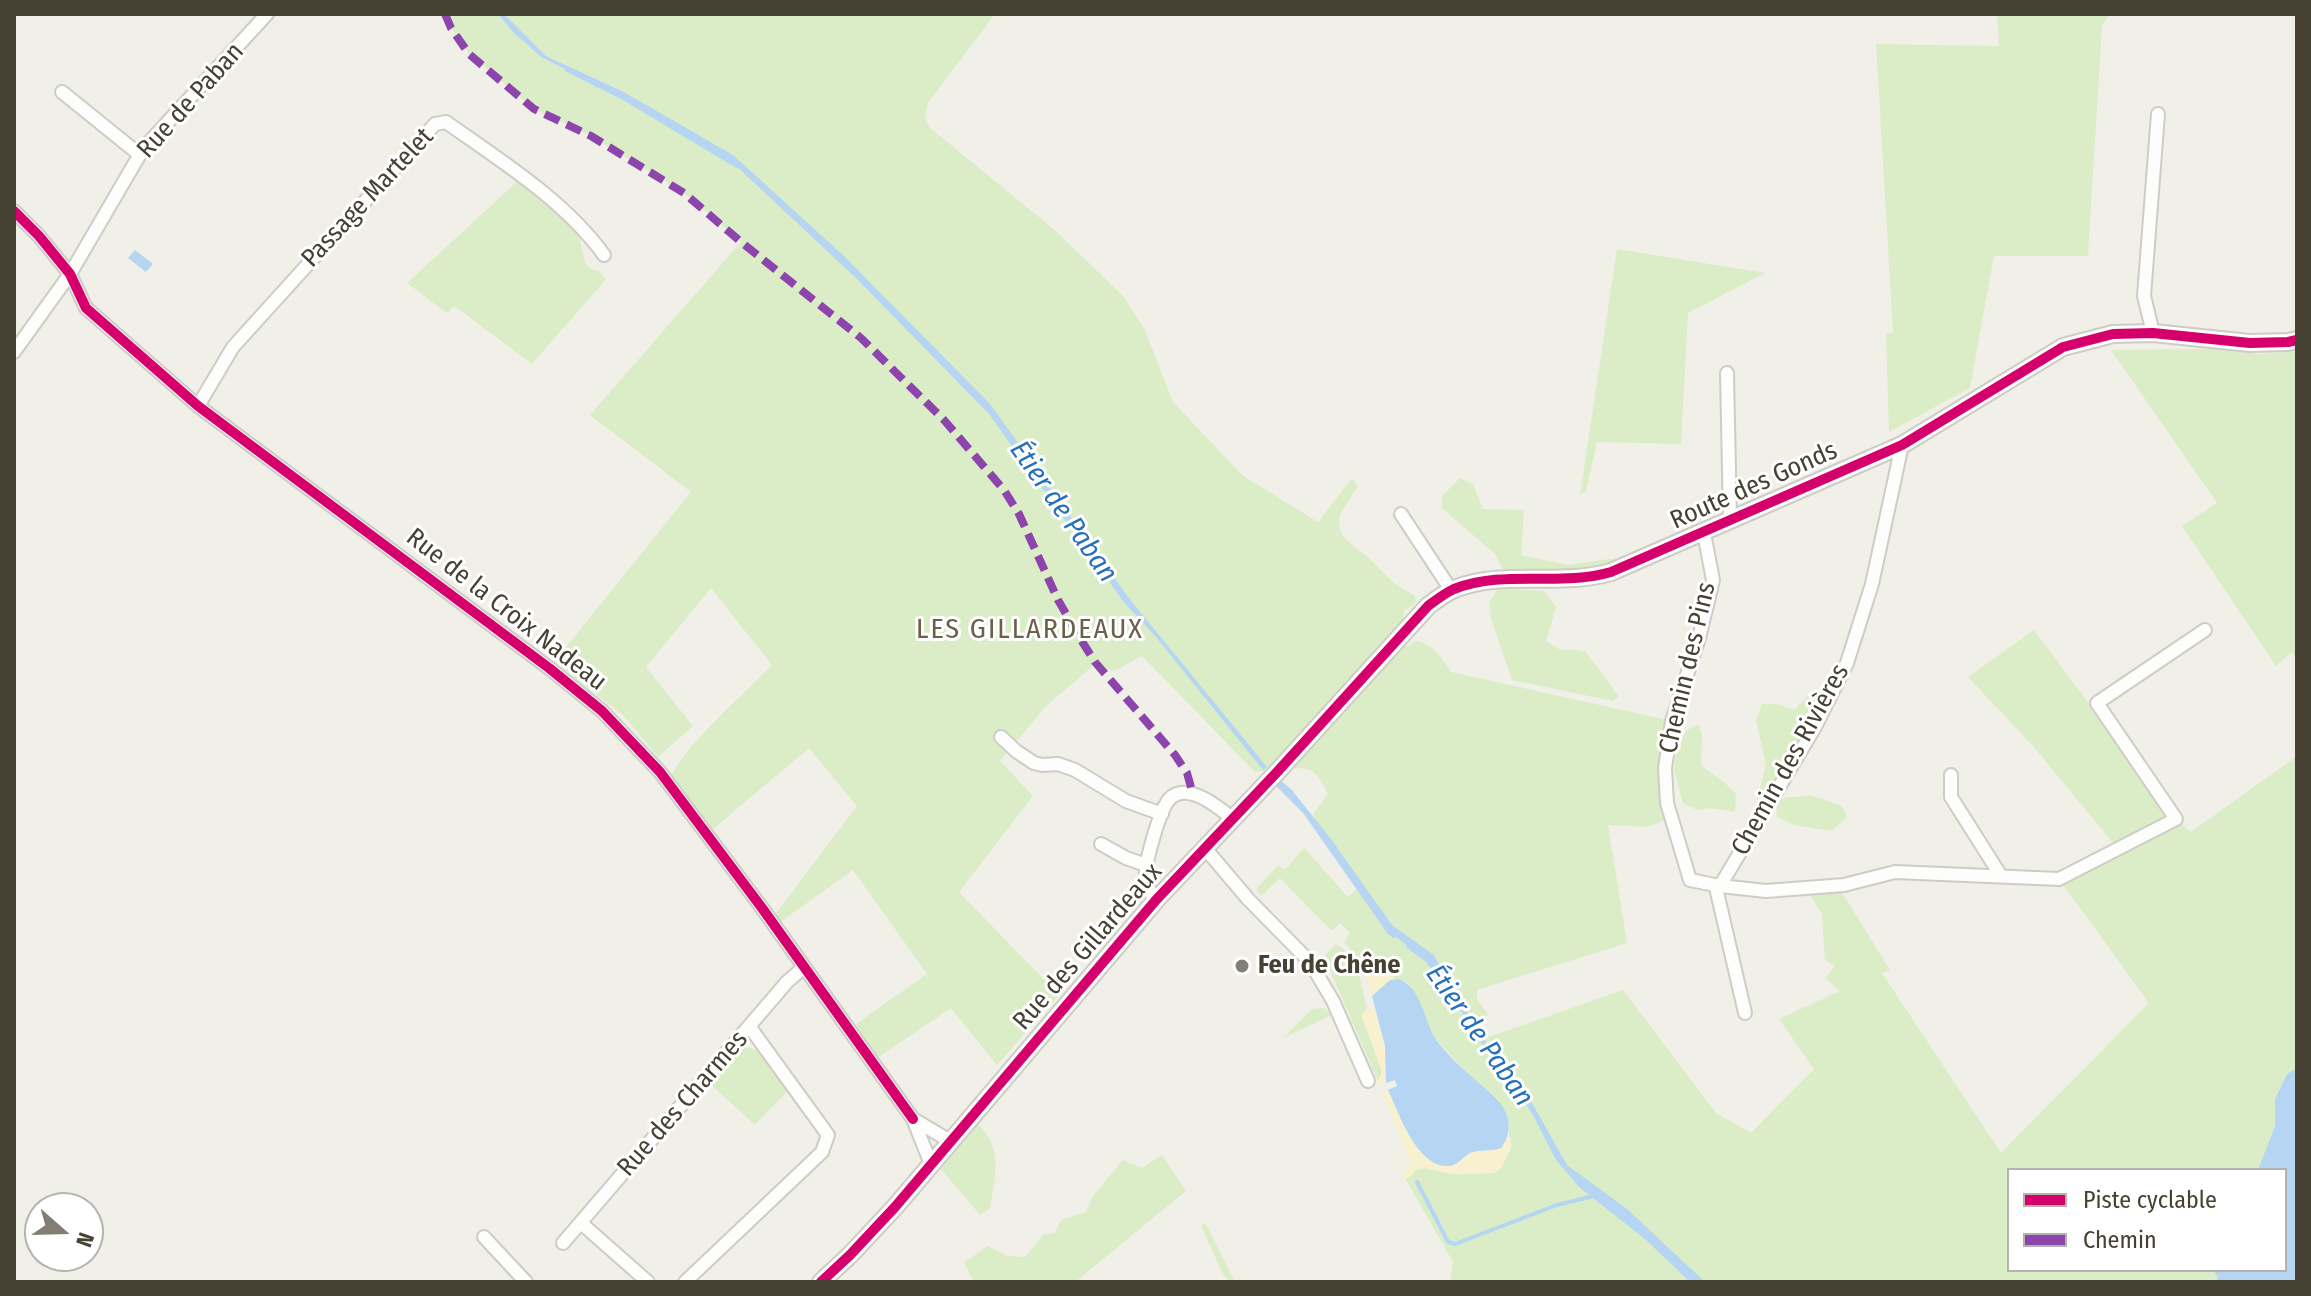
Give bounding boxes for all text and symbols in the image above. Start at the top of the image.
street label: Rue de Paban [131,37,251,165]
street label: Passage Martelet [296,122,440,274]
water label: Étier de Paban [1002,435,1124,589]
street label: Route des Gonds [1666,435,1842,537]
street label: Rue de la Croix Nadeau [400,522,612,698]
street label: Chemin des Pins [1653,579,1723,757]
district label: LES GILLARDEAUX [916,613,1144,647]
street label: Chemin des Rivières [1726,659,1856,861]
street label: Rue des Gillardeaux [1007,857,1169,1037]
place label: Feu de Chêne [1258,950,1400,982]
marker: Feu de Chêne [1233,957,1251,975]
water label: Étier de Paban [1418,959,1540,1113]
street label: Rue des Charmes [611,1025,755,1183]
legend [2007,1168,2287,1272]
text: Piste cyclable [2083,1186,2217,1214]
north arrow [24,1192,104,1272]
text: Chemin [2083,1226,2157,1254]
text: N [70,1229,100,1251]

